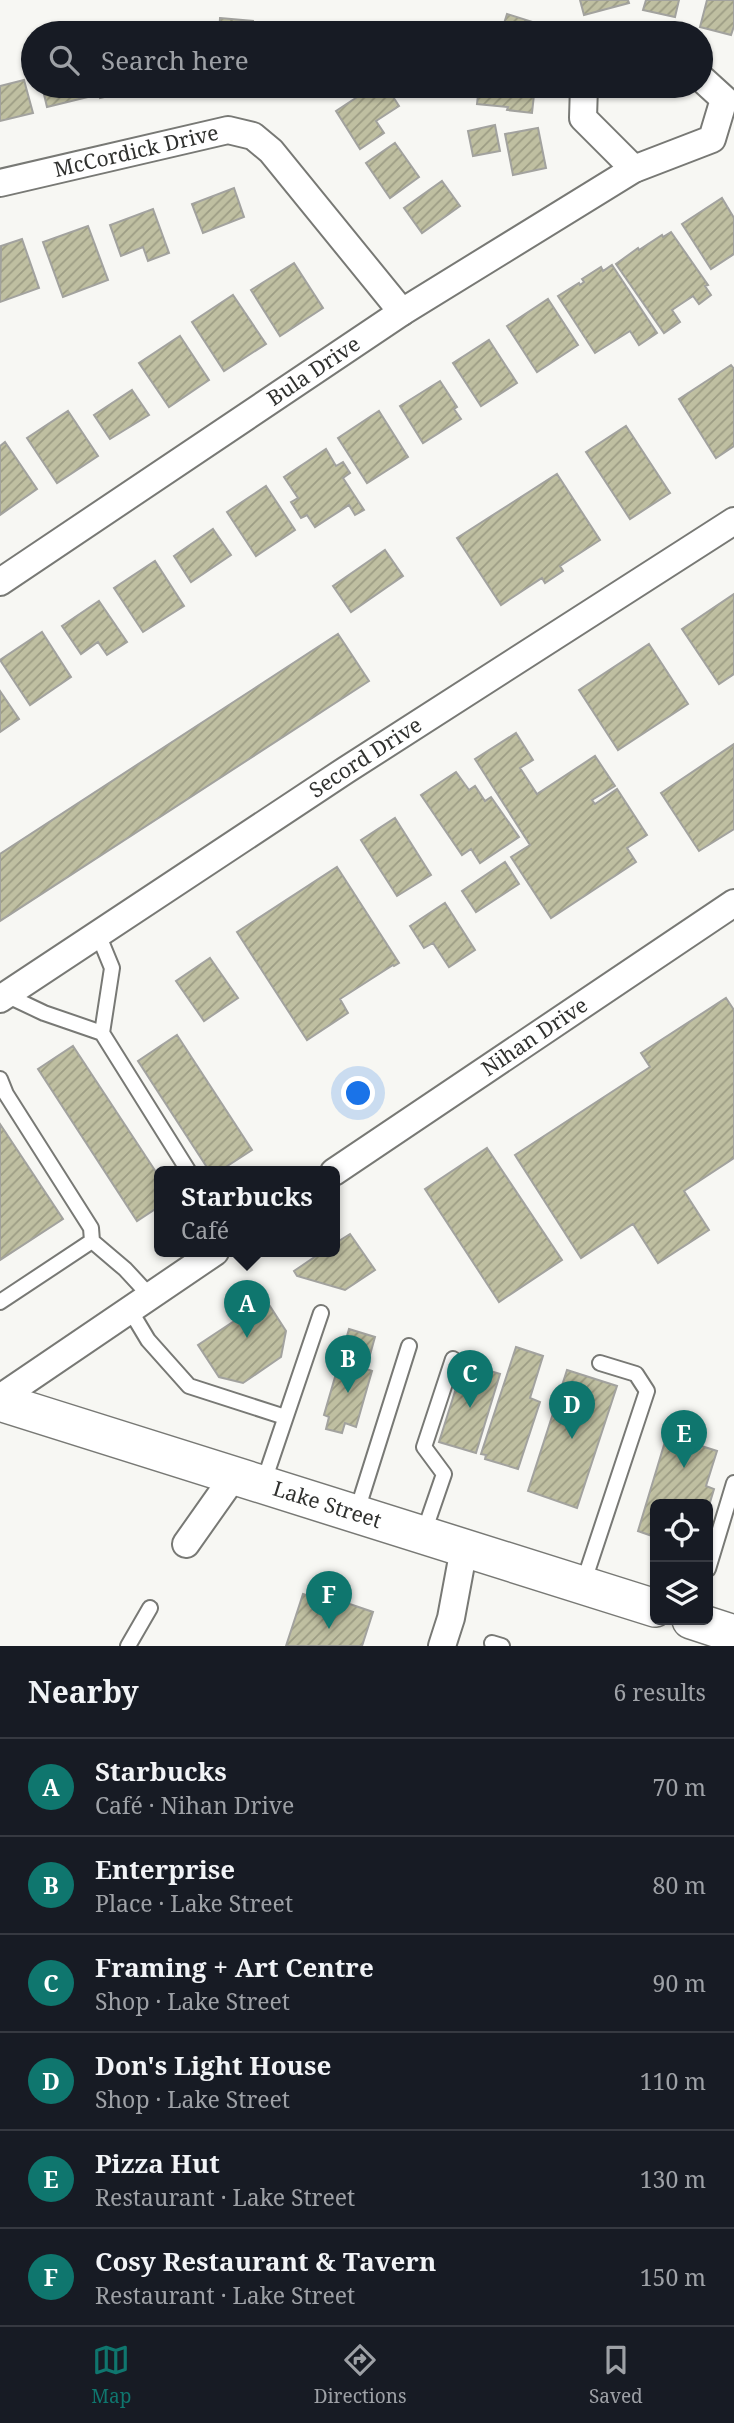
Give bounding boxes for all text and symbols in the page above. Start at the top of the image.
search box [21,21,713,98]
icon: search [45,41,83,79]
text: Search here [101,42,249,78]
street label: McCordick Drive [51,118,221,183]
street label: Bula Drive [261,329,365,412]
street label: Secord Drive [303,710,427,804]
street label: Nihan Drive [476,990,593,1082]
your location [341,1076,375,1110]
popup [154,1166,340,1257]
text: Starbucks [181,1178,313,1214]
text: Café [181,1214,229,1246]
pin: A [224,1280,270,1338]
pin: B [325,1335,371,1393]
pin: C [447,1350,493,1408]
pin: D [549,1381,595,1439]
pin: E [661,1410,707,1468]
street label: Lake Street [270,1474,385,1534]
map controls [650,1499,713,1625]
button: locate [650,1499,713,1562]
button: layers [650,1562,713,1625]
pin: F [306,1571,352,1629]
text: Nearby [28,1671,139,1712]
text: 6 results [613,1676,706,1708]
text: Starbucks [95,1753,227,1789]
text: A [42,1771,60,1803]
text: 70 m [653,1771,706,1803]
text: Café · Nihan Drive [95,1789,294,1821]
text: Enterprise [95,1851,235,1887]
text: B [43,1869,59,1901]
text: 80 m [653,1869,706,1901]
text: Place · Lake Street [95,1887,293,1919]
text: Framing + Art Centre [95,1949,374,1985]
text: C [43,1967,59,1999]
text: 90 m [653,1967,706,1999]
text: Shop · Lake Street [95,1985,290,2017]
text: Don's Light House [95,2047,331,2083]
text: D [42,2065,60,2097]
text: 110 m [640,2065,706,2097]
text: Shop · Lake Street [95,2083,290,2115]
text: Pizza Hut [95,2145,220,2181]
text: E [43,2163,59,2195]
text: 130 m [640,2163,706,2195]
text: Restaurant · Lake Street [95,2181,355,2213]
text: Cosy Restaurant & Tavern [95,2243,436,2279]
text: F [44,2261,58,2293]
text: 150 m [640,2261,706,2293]
text: Restaurant · Lake Street [95,2279,355,2311]
tab: Map [91,2341,131,2409]
tab: Directions [314,2341,407,2409]
tab: Saved [589,2341,643,2409]

